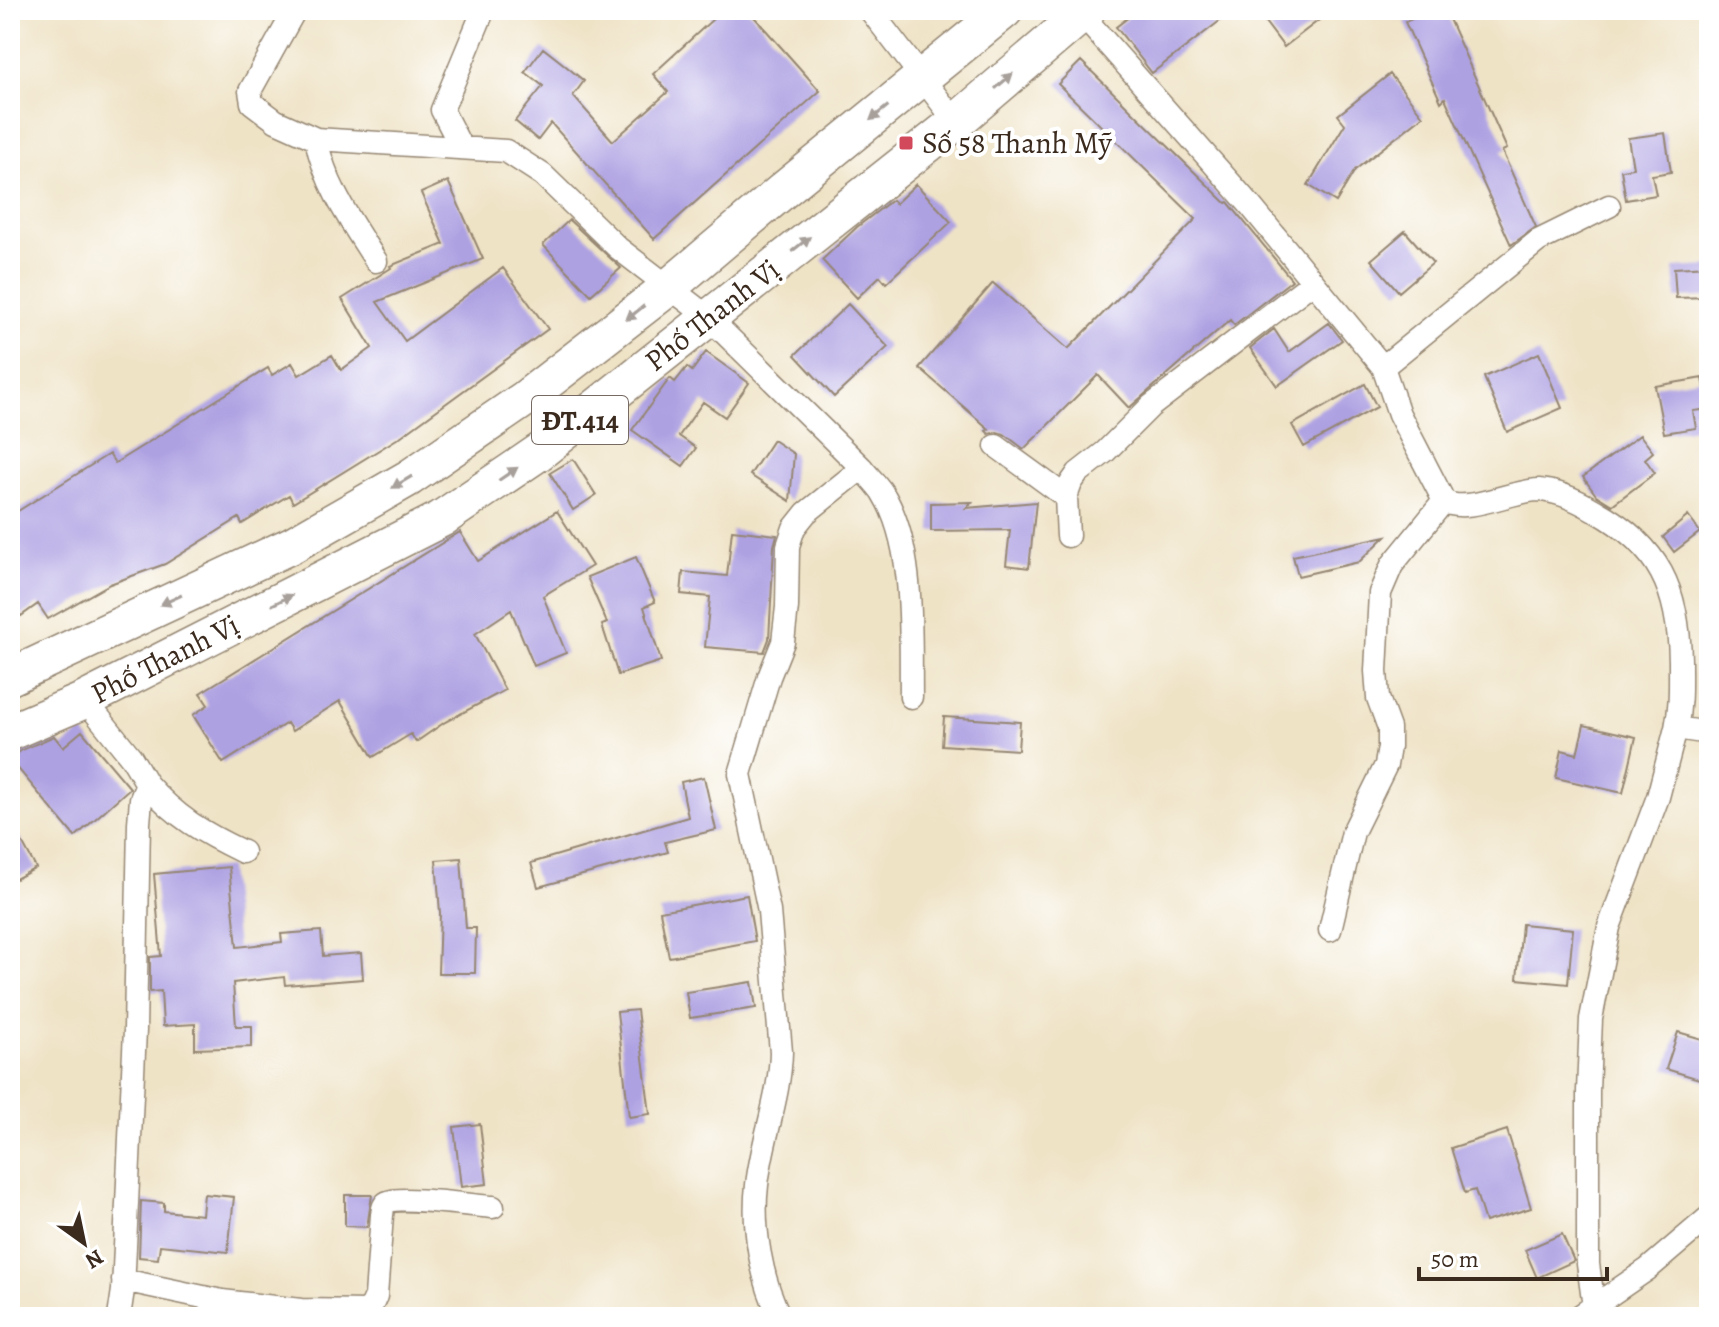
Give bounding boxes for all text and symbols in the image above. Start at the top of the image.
one-way arrow [993,73,1013,90]
one-way arrow [870,104,890,121]
place label: Số 58 Thanh Mỹ [922,123,1112,163]
marker: Số 58 Thanh Mỹ [897,134,915,152]
one-way arrow [791,237,811,253]
street label: Phố Thanh Vị [636,250,788,380]
one-way arrow [625,305,645,321]
road number: ĐT.414 [532,396,628,444]
one-way arrow [498,466,519,481]
one-way arrow [391,475,413,489]
one-way arrow [270,593,293,607]
one-way arrow [159,594,183,607]
street label: Phố Thanh Vị [84,605,246,713]
north arrow [44,1203,124,1283]
scale bar [1419,1231,1607,1281]
text: N [79,1242,109,1276]
text: 50 m [1431,1243,1479,1275]

